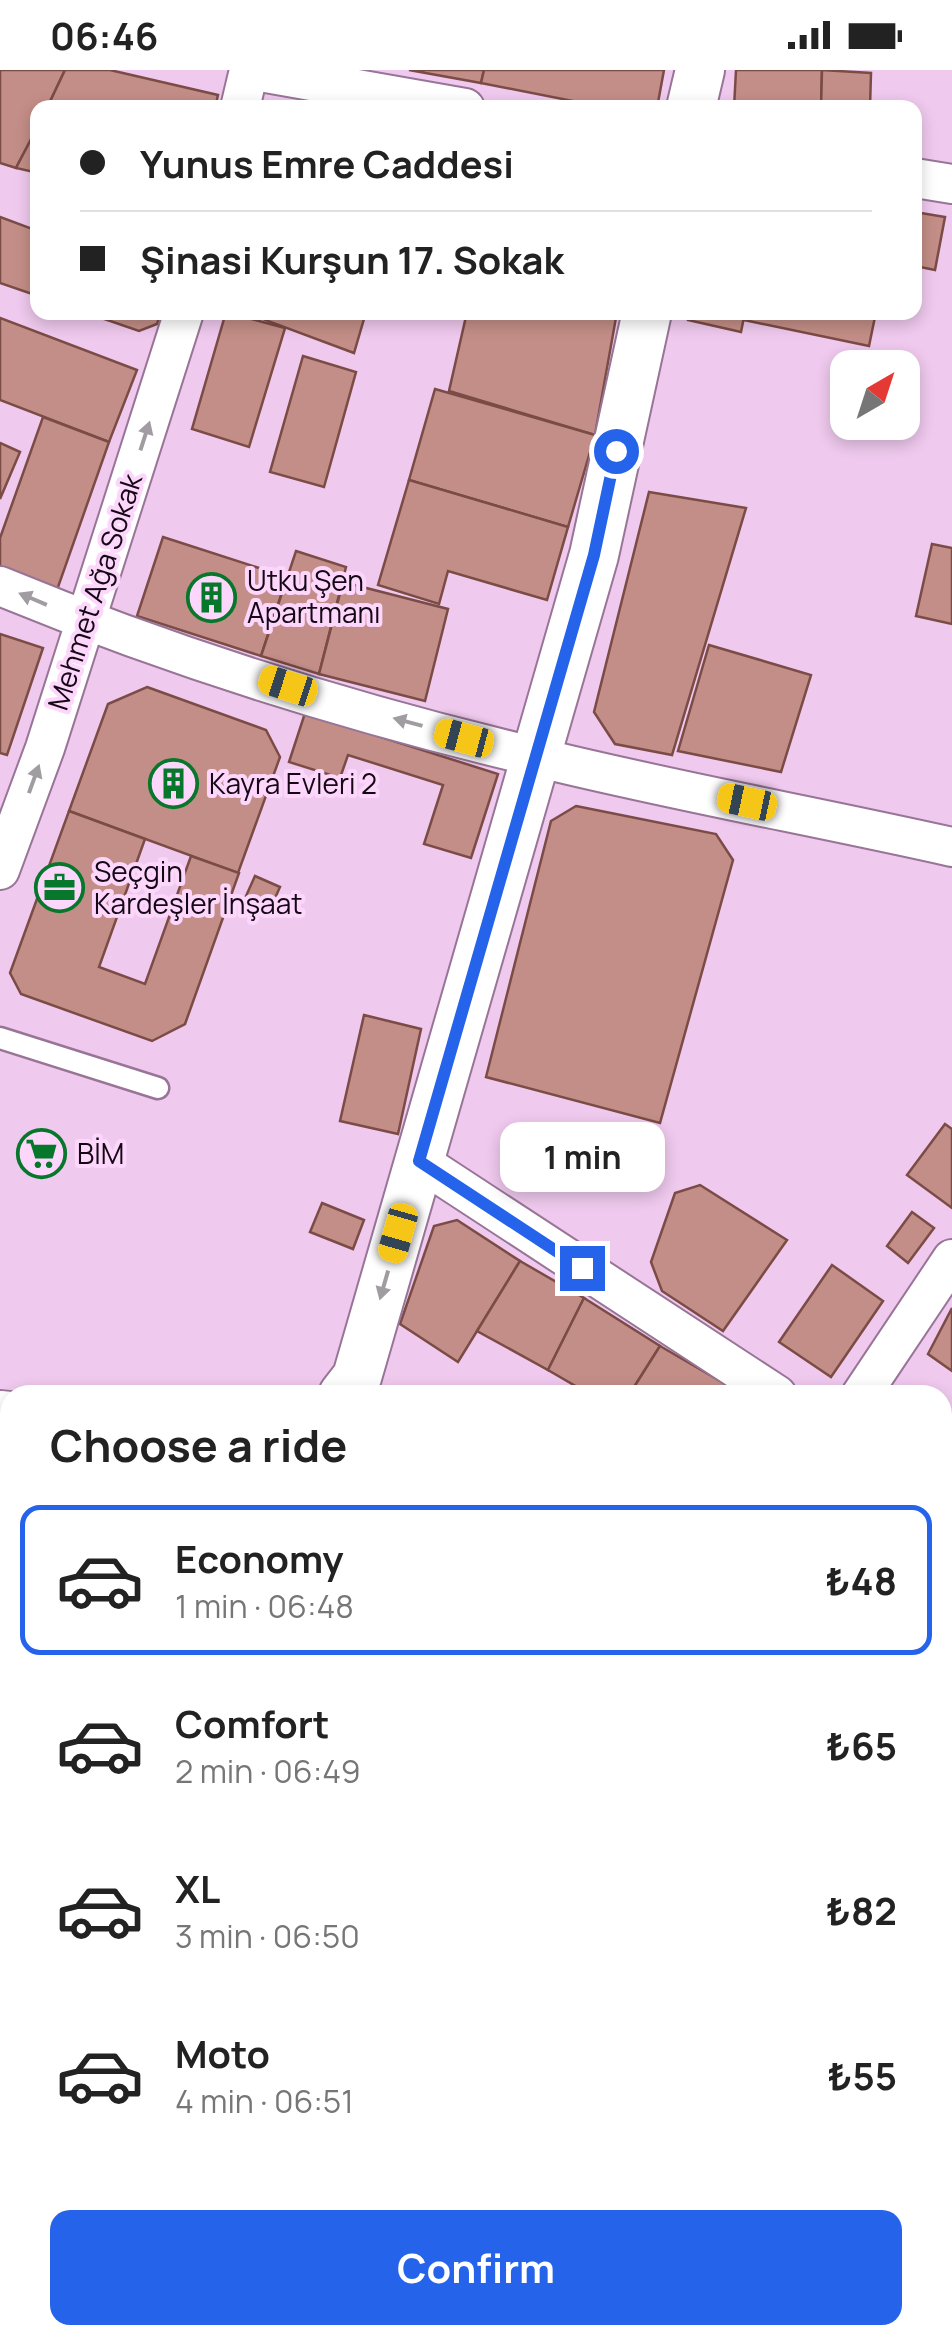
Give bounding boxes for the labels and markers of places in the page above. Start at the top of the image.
place label: Utku Şen Apartmanı [247,561,381,631]
building icon: Utku Şen Apartmanı [186,571,238,623]
building icon: Kayra Evleri 2 [148,758,200,810]
place label: Kayra Evleri 2 [209,764,377,802]
place label: Seçgin Kardeşler İnşaat [94,852,302,922]
office icon: Seçgin Kardeşler İnşaat [33,862,85,914]
supermarket icon: BİM [16,1128,68,1180]
place label: BİM [77,1134,124,1172]

